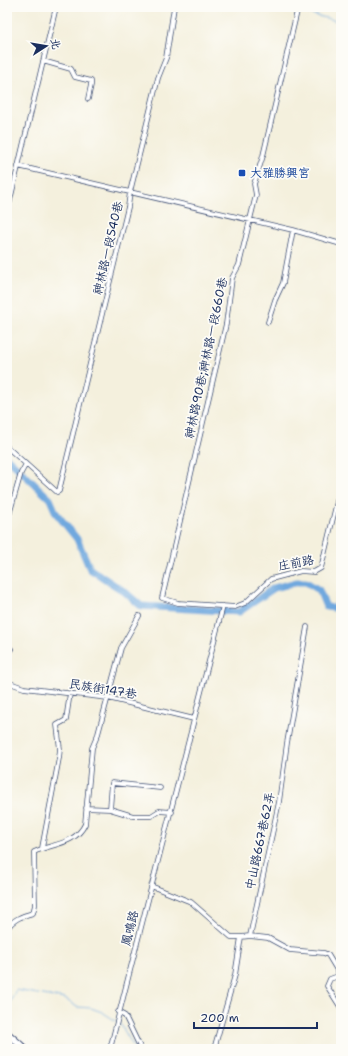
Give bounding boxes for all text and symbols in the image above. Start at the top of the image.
north arrow [26,26,66,66]
text: 北 [47,37,64,51]
place label: 大雅勝興宮 [250,165,310,181]
marker: 大雅勝興宮 [237,168,247,178]
street label: 神林路一段540巷 [89,200,127,296]
street label: 神林路90巷;神林路一段660巷 [181,276,231,440]
street label: 庄前路 [277,552,315,574]
street label: 民族街147巷 [68,676,138,702]
street label: 中山路667巷62弄 [242,791,278,891]
street label: 鳳鳴路 [118,909,142,947]
scale bar [194,1004,317,1030]
text: 200 m [200,1010,239,1026]

